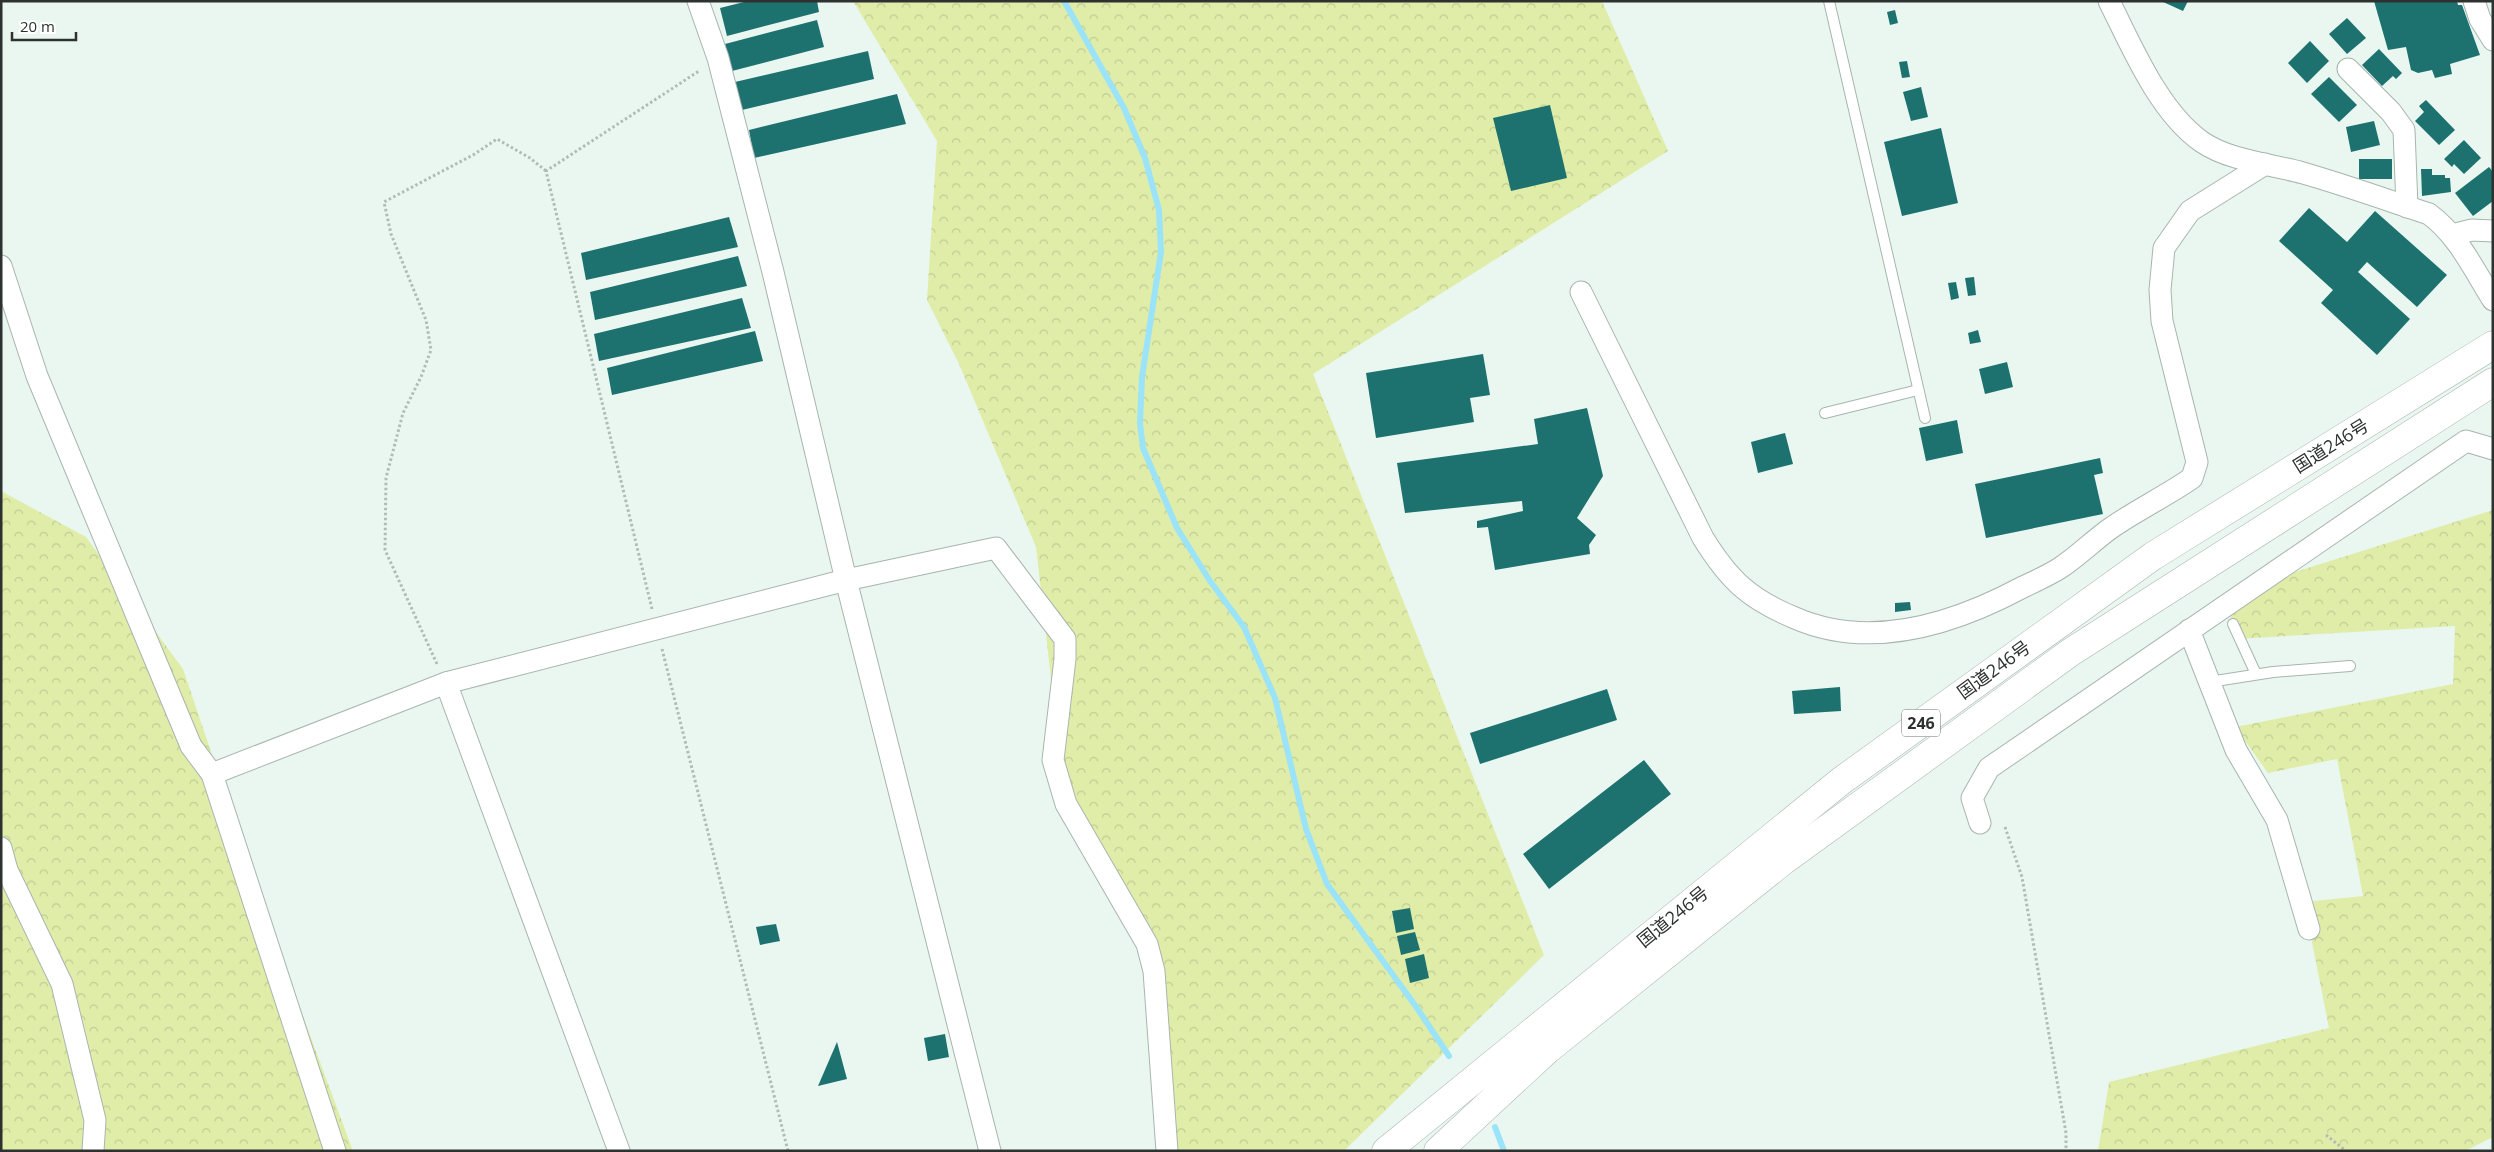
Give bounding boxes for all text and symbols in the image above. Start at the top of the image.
scale bar [12,10,76,42]
text: 20 m [20,16,55,36]
street label: 国道246号 [2288,412,2373,478]
street label: 国道246号 [1952,635,2035,704]
road number: 246 [1902,710,1940,736]
street label: 国道246号 [1632,880,1713,952]

